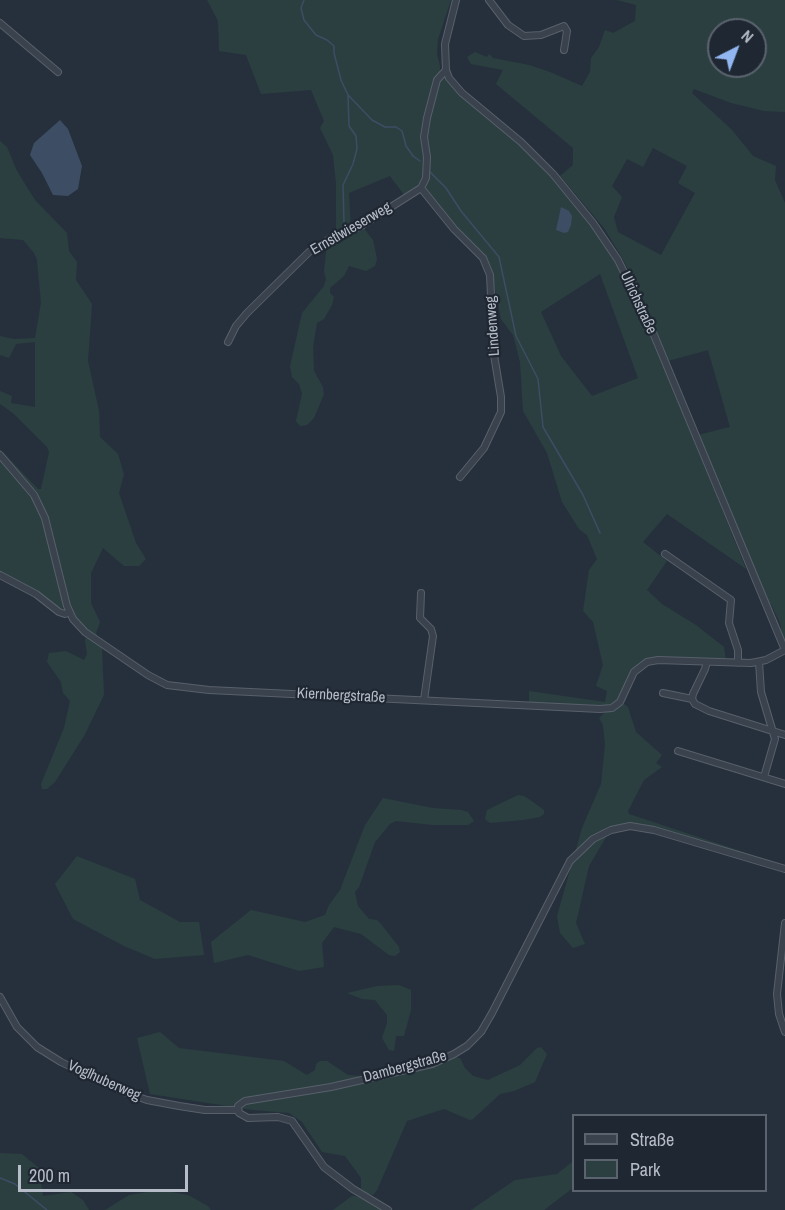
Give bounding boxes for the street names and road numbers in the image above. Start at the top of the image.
street label: Ernstlwieserweg [307,199,395,259]
street label: Ulrichstraße [616,269,660,337]
street label: Lindenweg [482,295,504,357]
street label: Kiernbergstraße [296,685,386,707]
street label: Dambergstraße [361,1047,449,1087]
street label: Voglhuberweg [65,1057,143,1105]

